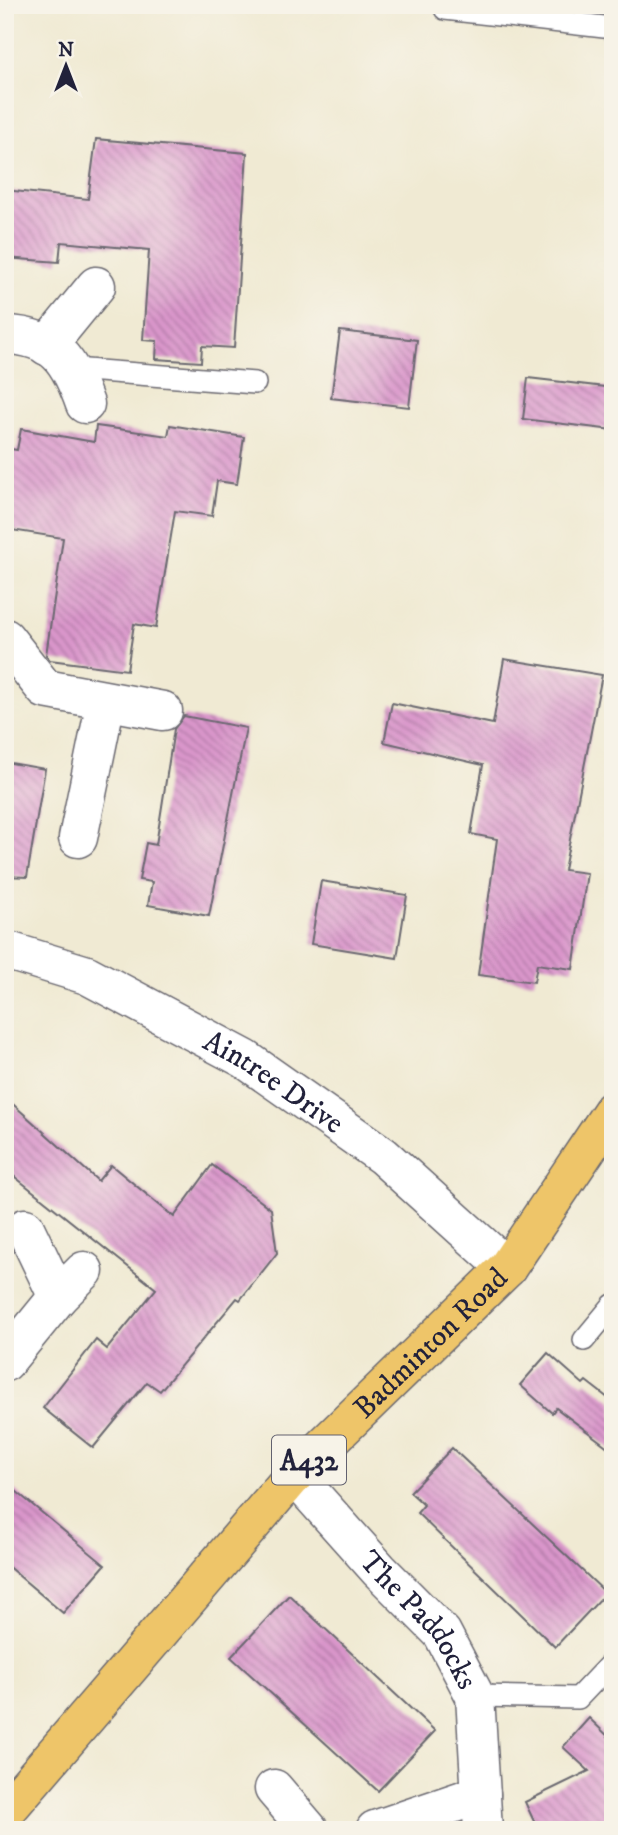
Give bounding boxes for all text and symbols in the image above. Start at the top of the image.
north arrow [32,32,102,102]
text: N [58,39,74,62]
street label: Aintree Drive [197,1023,350,1143]
street label: Badminton Road [346,1260,516,1427]
road number: A432 [272,1436,346,1484]
street label: The Paddocks [351,1543,485,1696]

